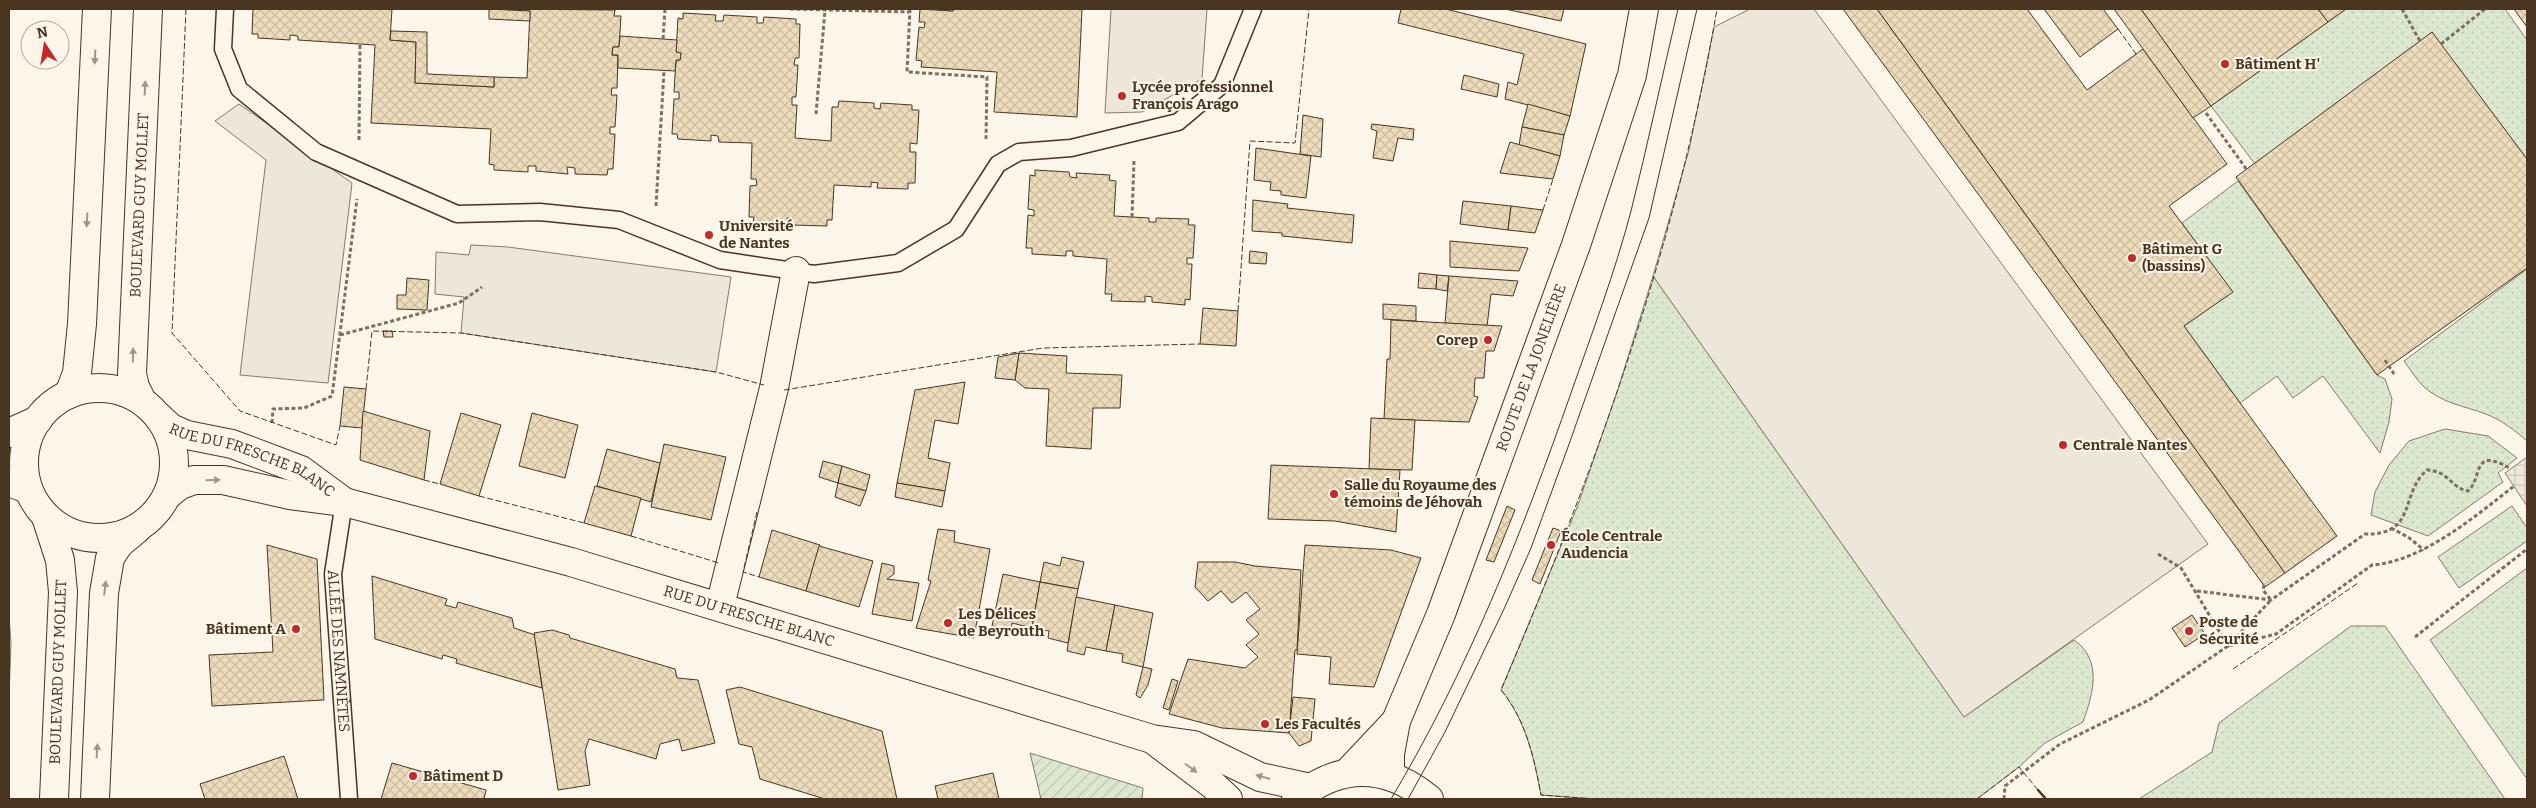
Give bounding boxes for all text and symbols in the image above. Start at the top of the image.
north arrow [20,20,70,70]
text: N [35,23,50,42]
one-way arrow [90,50,98,66]
place label: Bâtiment H' [2235,55,2320,73]
marker: Bâtiment H' [2219,58,2231,70]
place label: Lycée professionnel François Arago [1132,78,1273,113]
one-way arrow [141,79,149,95]
marker: Lycée professionnel François Arago [1116,90,1128,102]
street label: BOULEVARD GUY MOLLET [126,112,152,298]
one-way arrow [83,212,91,228]
place label: Université de Nantes [719,217,793,252]
marker: Université de Nantes [703,229,715,241]
place label: Bâtiment G (bassins) [2142,240,2222,275]
marker: Bâtiment G (bassins) [2126,252,2138,264]
street label: ROUTE DE LA JONELIÈRE [1492,281,1570,454]
place label: Corep [1436,331,1478,349]
marker: Corep [1482,334,1494,346]
one-way arrow [129,347,137,363]
street label: RUE DU FRESCHE BLANC [166,419,338,501]
place label: Centrale Nantes [2073,436,2187,454]
marker: Centrale Nantes [2057,439,2069,451]
one-way arrow [206,476,222,484]
place label: Salle du Royaume des témoins de Jéhovah [1344,476,1497,511]
marker: Salle du Royaume des témoins de Jéhovah [1328,488,1340,500]
place label: École Centrale Audencia [1561,527,1663,562]
marker: École Centrale Audencia [1545,539,1557,551]
street label: ALLÉE DES NAMNÈTES [324,569,353,733]
street label: BOULEVARD GUY MOLLET [46,579,70,765]
one-way arrow [101,580,109,596]
street label: RUE DU FRESCHE BLANC [661,582,837,651]
place label: Les Délices de Beyrouth [958,605,1045,640]
place label: Poste de Sécurité [2199,613,2259,648]
marker: Les Délices de Beyrouth [942,617,954,629]
place label: Bâtiment A [206,620,286,638]
marker: Bâtiment A [290,623,302,635]
marker: Poste de Sécurité [2183,625,2195,637]
place label: Les Facultés [1275,715,1361,733]
marker: Les Facultés [1259,718,1271,730]
one-way arrow [94,742,102,758]
one-way arrow [1184,763,1198,773]
place label: Bâtiment D [423,767,503,785]
marker: Bâtiment D [407,770,419,782]
one-way arrow [1255,772,1270,780]

